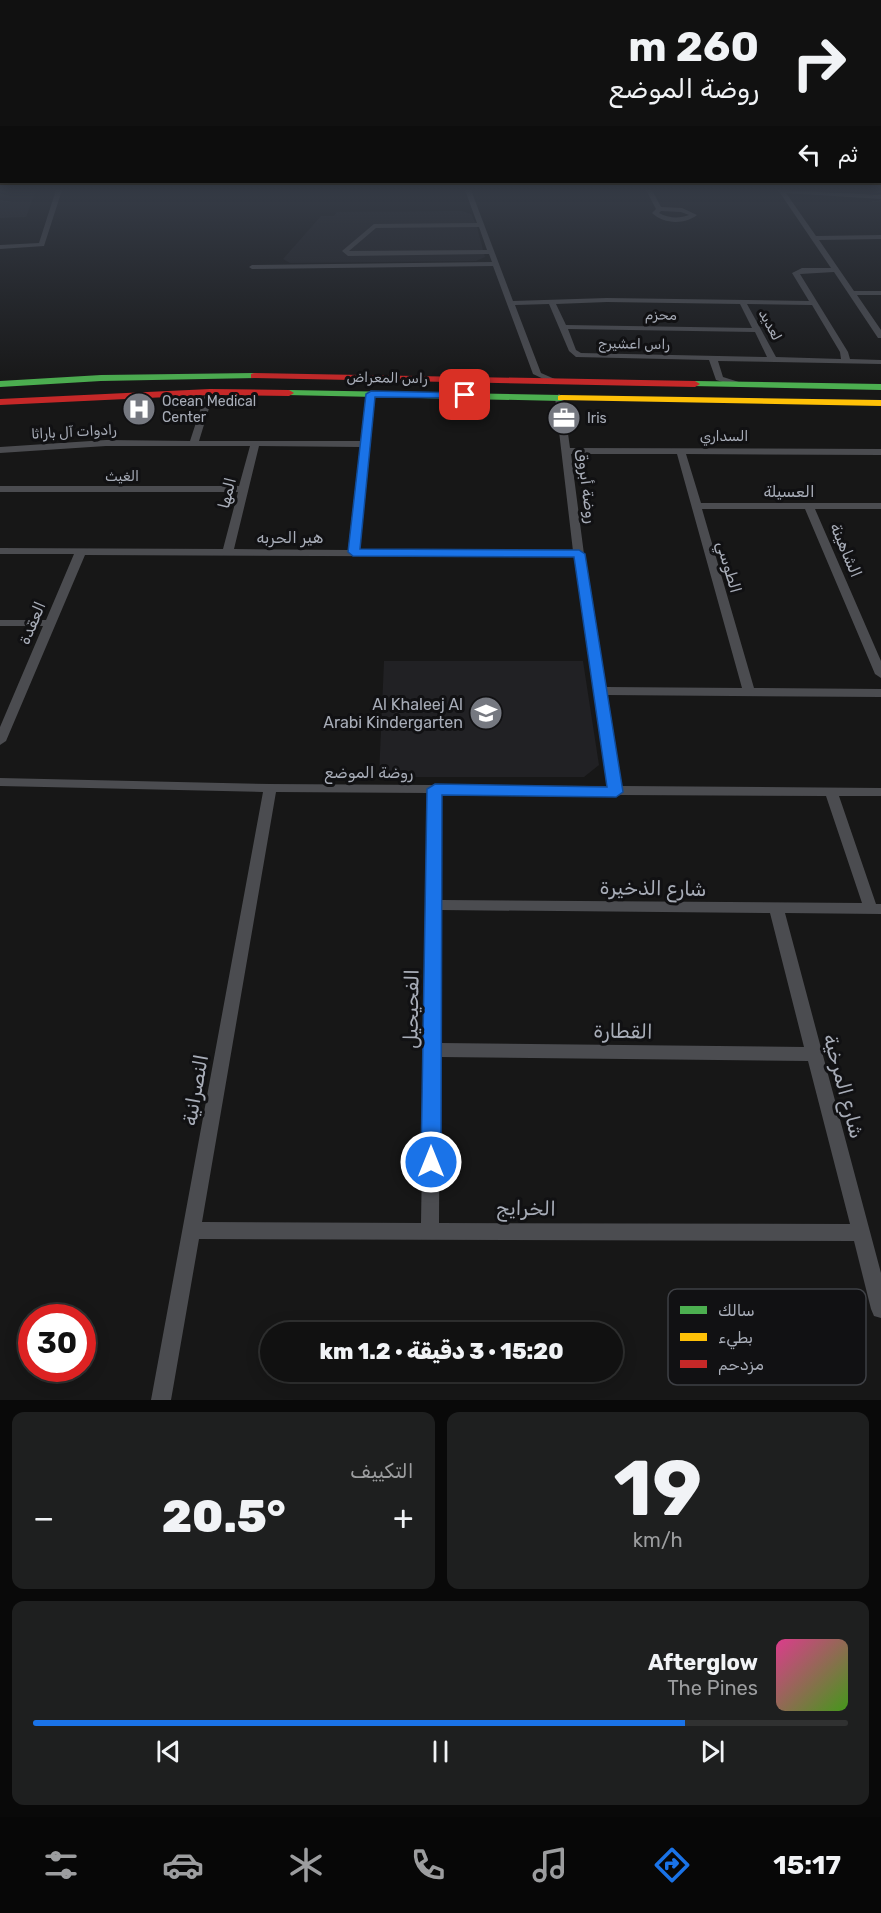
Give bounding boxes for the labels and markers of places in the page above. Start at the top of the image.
pin [439,369,490,420]
hospital icon: Ocean Medical Center [121,391,157,427]
place label: Ocean Medical Center [162,393,256,426]
office icon: Iris [546,400,582,436]
place label: Iris [587,410,607,427]
place label: Al Khaleej Al Arabi Kindergarten [323,695,463,732]
school or university icon: Al Khaleej Al Arabi Kindergarten [468,695,504,731]

